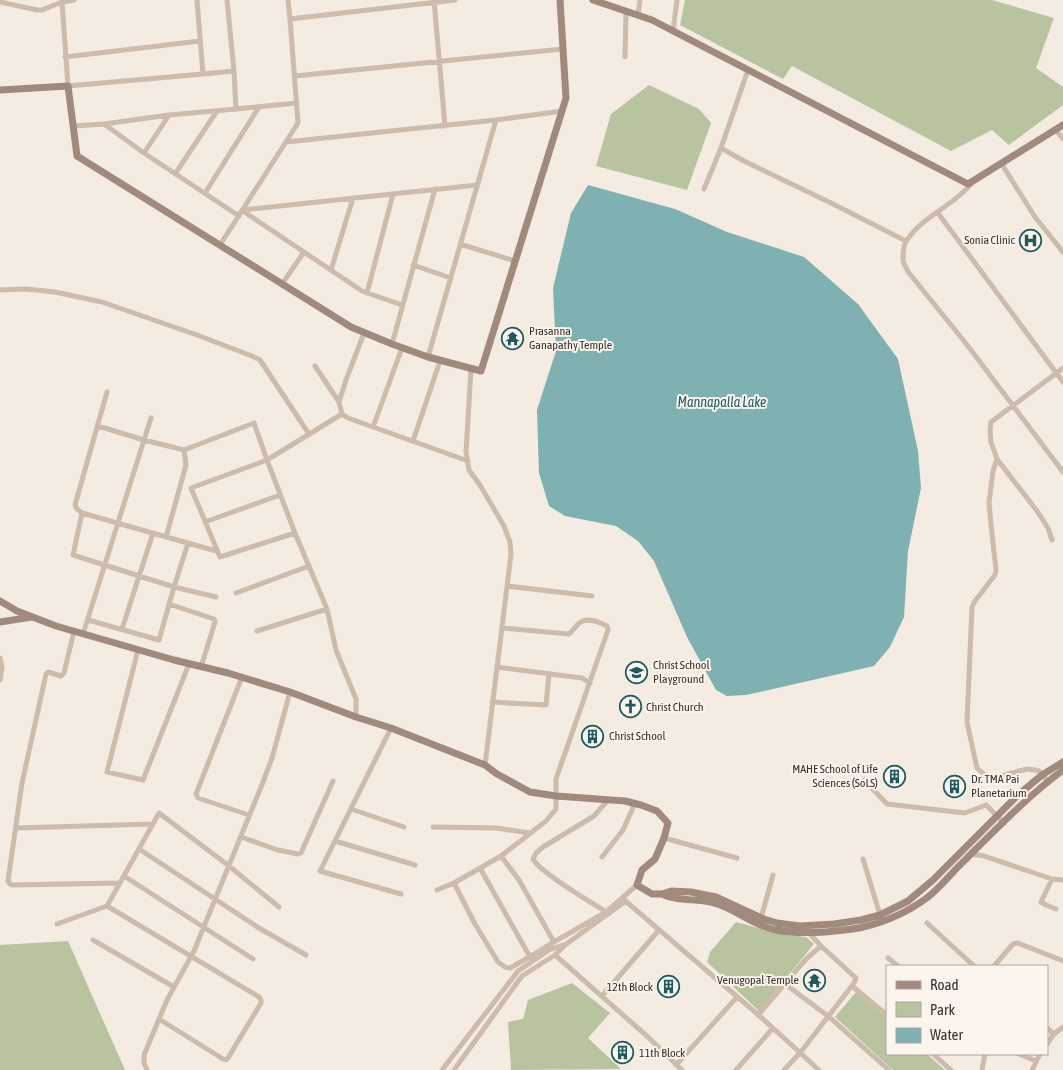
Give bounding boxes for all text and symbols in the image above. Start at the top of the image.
hospital icon: Sonia Clinic [1019,228,1043,252]
place label: Sonia Clinic [964,233,1016,247]
place label: Prasanna Ganapathy Temple [529,324,612,352]
temple icon: Prasanna Ganapathy Temple [501,326,525,350]
water label: Mannapalla Lake [678,394,766,410]
place label: Christ School Playground [653,658,710,686]
school or university icon: Christ School Playground [625,660,649,684]
church icon: Christ Church [618,695,642,719]
place label: Christ Church [646,700,704,714]
building icon: Christ School [581,724,605,748]
place label: Christ School [609,729,666,743]
place label: MAHE School of Life Sciences (SoLS) [792,762,878,790]
building icon: MAHE School of Life Sciences (SoLS) [882,764,906,788]
place label: Dr. TMA Pai Planetarium [971,772,1027,800]
building icon: Dr. TMA Pai Planetarium [943,774,967,798]
legend [886,965,1048,1055]
temple icon: Venugopal Temple [803,968,827,992]
place label: Venugopal Temple [717,973,799,987]
building icon: 12th Block [657,975,681,999]
text: Road [930,976,959,993]
place label: 12th Block [607,980,654,994]
text: Park [930,1001,955,1018]
text: Water [930,1026,963,1043]
building icon: 11th Block [611,1041,635,1065]
place label: 11th Block [639,1046,686,1060]

